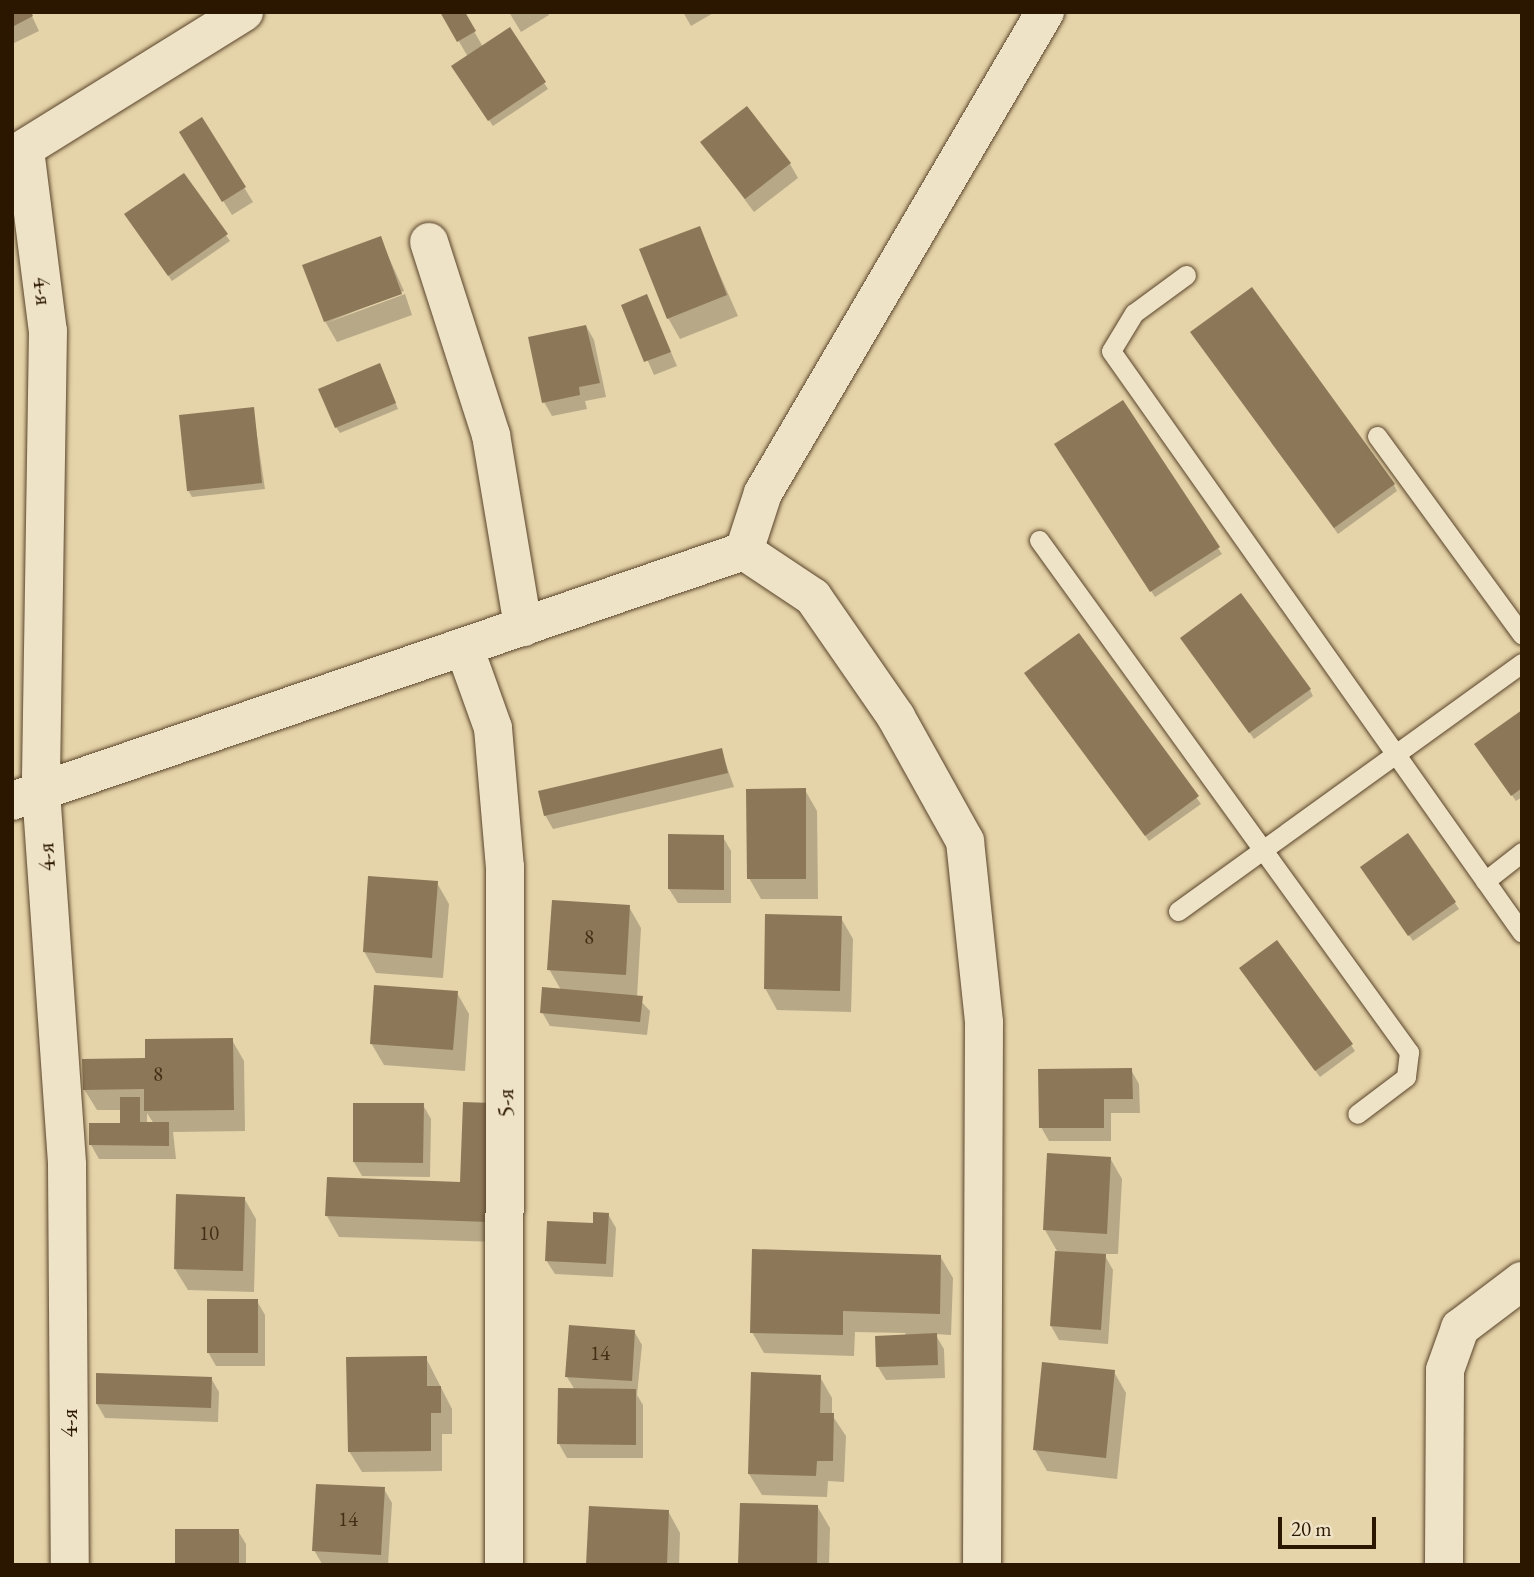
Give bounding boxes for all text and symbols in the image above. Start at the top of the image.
street label: 4-я [27,275,59,307]
street label: 4-я [31,842,61,872]
house number: 8 [584,924,594,950]
house number: 8 [153,1061,163,1087]
street label: 5-я [491,1089,519,1117]
house number: 10 [199,1220,219,1246]
house number: 14 [590,1340,610,1366]
street label: 4-я [55,1409,83,1437]
scale bar [1282,1504,1380,1548]
house number: 14 [338,1506,358,1532]
text: 20 m [1291,1515,1332,1542]

